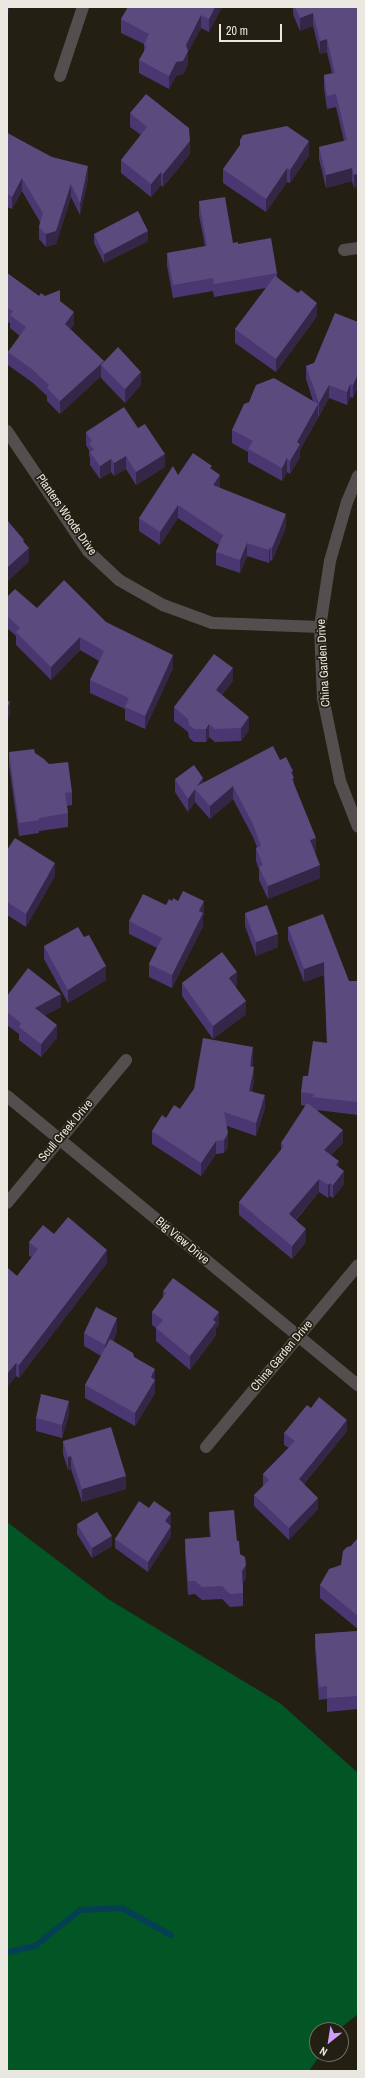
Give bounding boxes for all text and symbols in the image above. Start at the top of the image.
scale bar [221,16,284,42]
text: 20 m [226,23,248,39]
street label: Planters Woods Drive [33,472,99,558]
street label: China Garden Drive [315,619,333,707]
street label: Scull Creek Drive [36,1097,96,1165]
street label: Big View Drive [152,1214,212,1268]
street label: China Garden Drive [248,1318,316,1394]
north arrow [309,2022,349,2062]
text: N [317,2044,330,2059]

